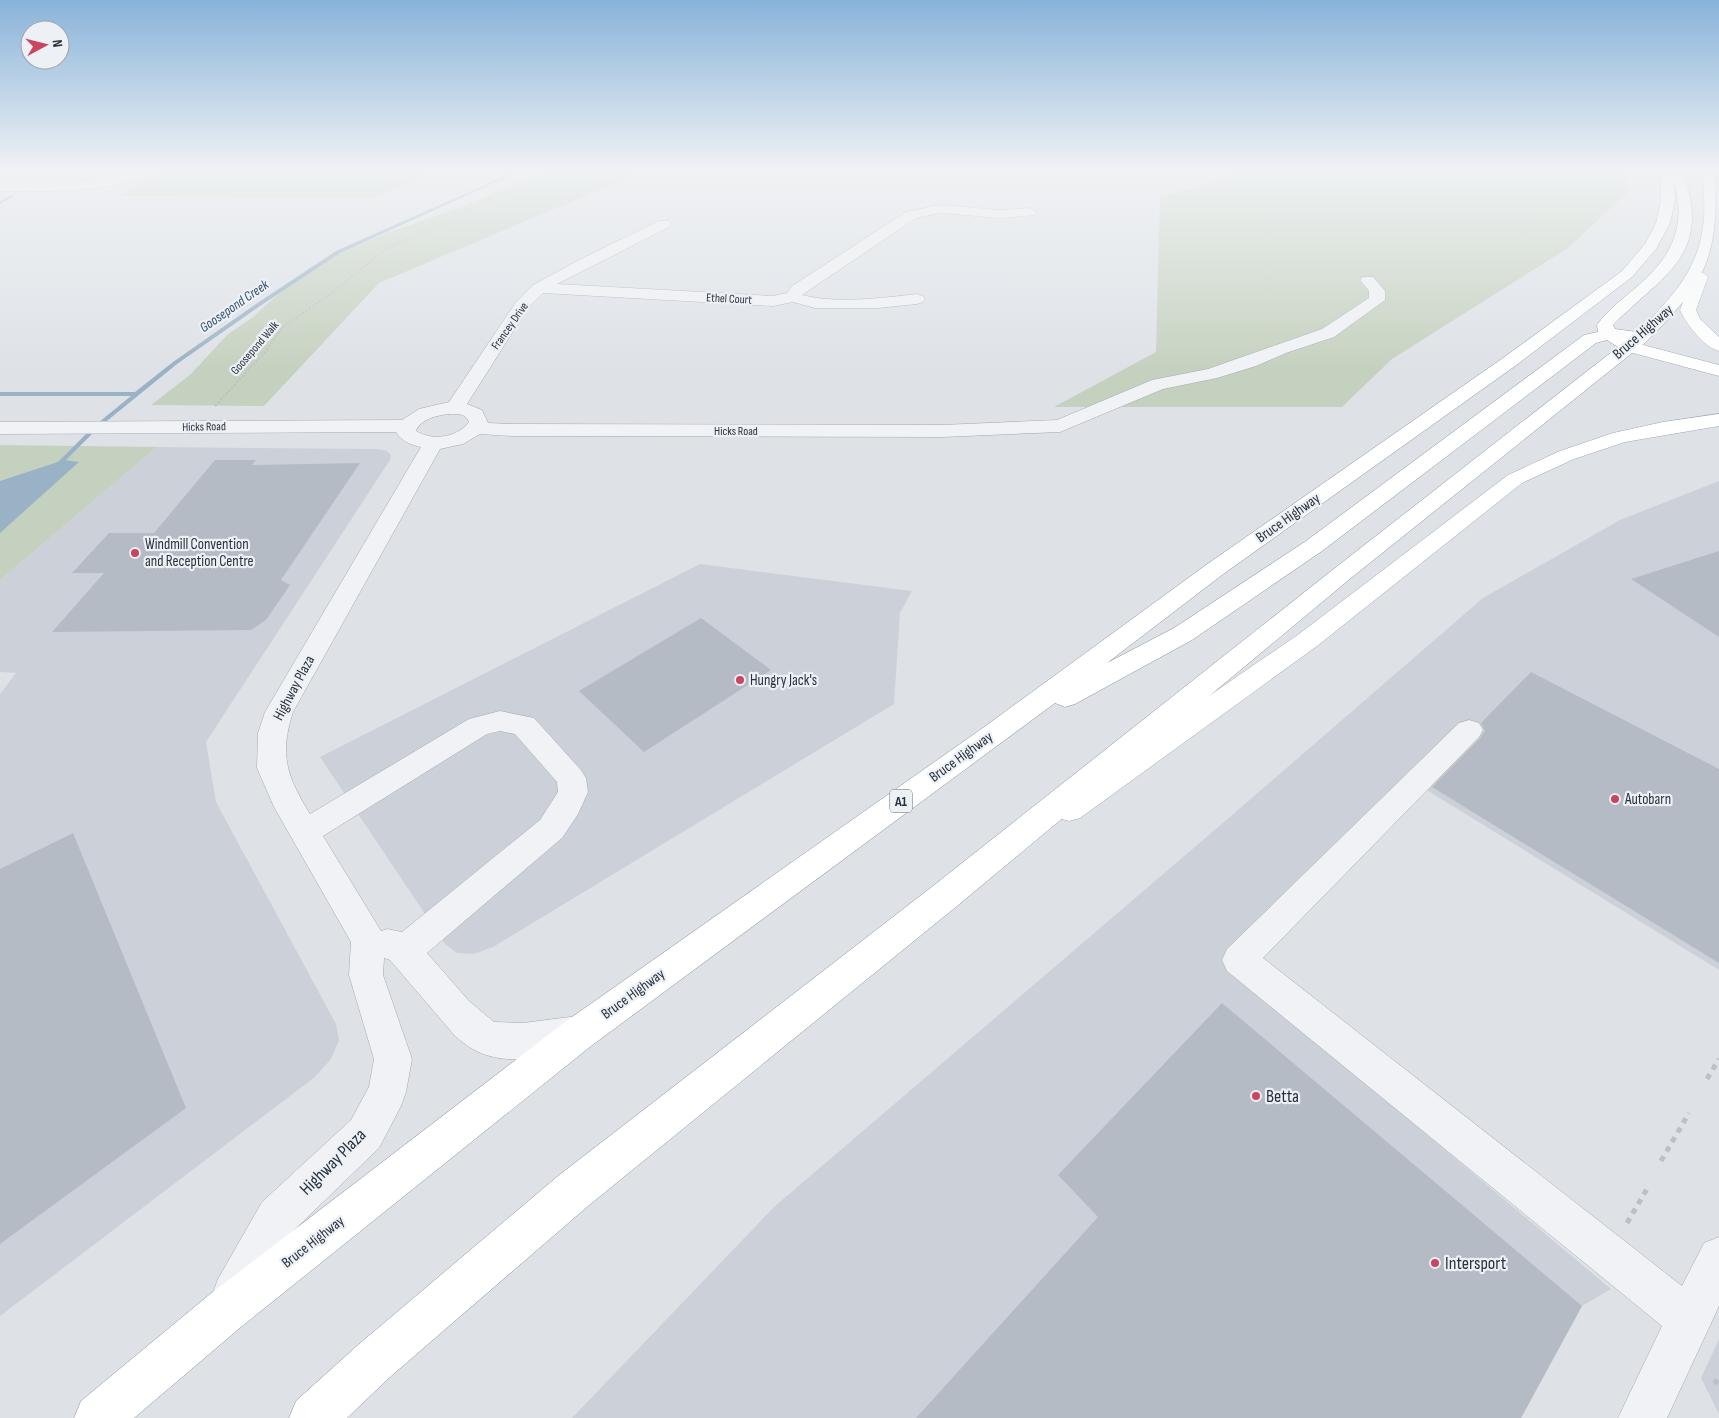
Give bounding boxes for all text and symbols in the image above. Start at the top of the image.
north arrow [20,20,70,70]
text: N [49,39,66,48]
water label: Goosepond Creek [196,276,272,336]
street label: Ethel Court [706,290,753,308]
street label: Francey Drive [488,299,532,353]
street label: Bruce Highway [1609,300,1677,363]
street label: Goosepond Walk [228,318,283,378]
street label: Hicks Road [182,419,226,435]
street label: Hicks Road [714,424,758,439]
street label: Bruce Highway [1252,489,1324,547]
place label: Windmill Convention and Reception Centre [145,535,254,571]
marker: Windmill Convention and Reception Centre [129,547,141,559]
street label: Highway Plaza [269,652,319,724]
place label: Hungry Jack's [750,671,817,690]
marker: Hungry Jack's [734,674,746,686]
street label: Bruce Highway [925,727,997,786]
road number: A1 [890,789,912,812]
place label: Autobarn [1624,790,1671,809]
marker: Autobarn [1609,793,1621,805]
street label: Bruce Highway [597,964,669,1023]
place label: Betta [1266,1086,1299,1107]
marker: Betta [1250,1090,1262,1102]
street label: Highway Plaza [295,1124,371,1200]
street label: Bruce Highway [278,1212,348,1272]
place label: Intersport [1445,1253,1507,1274]
marker: Intersport [1429,1257,1441,1269]

